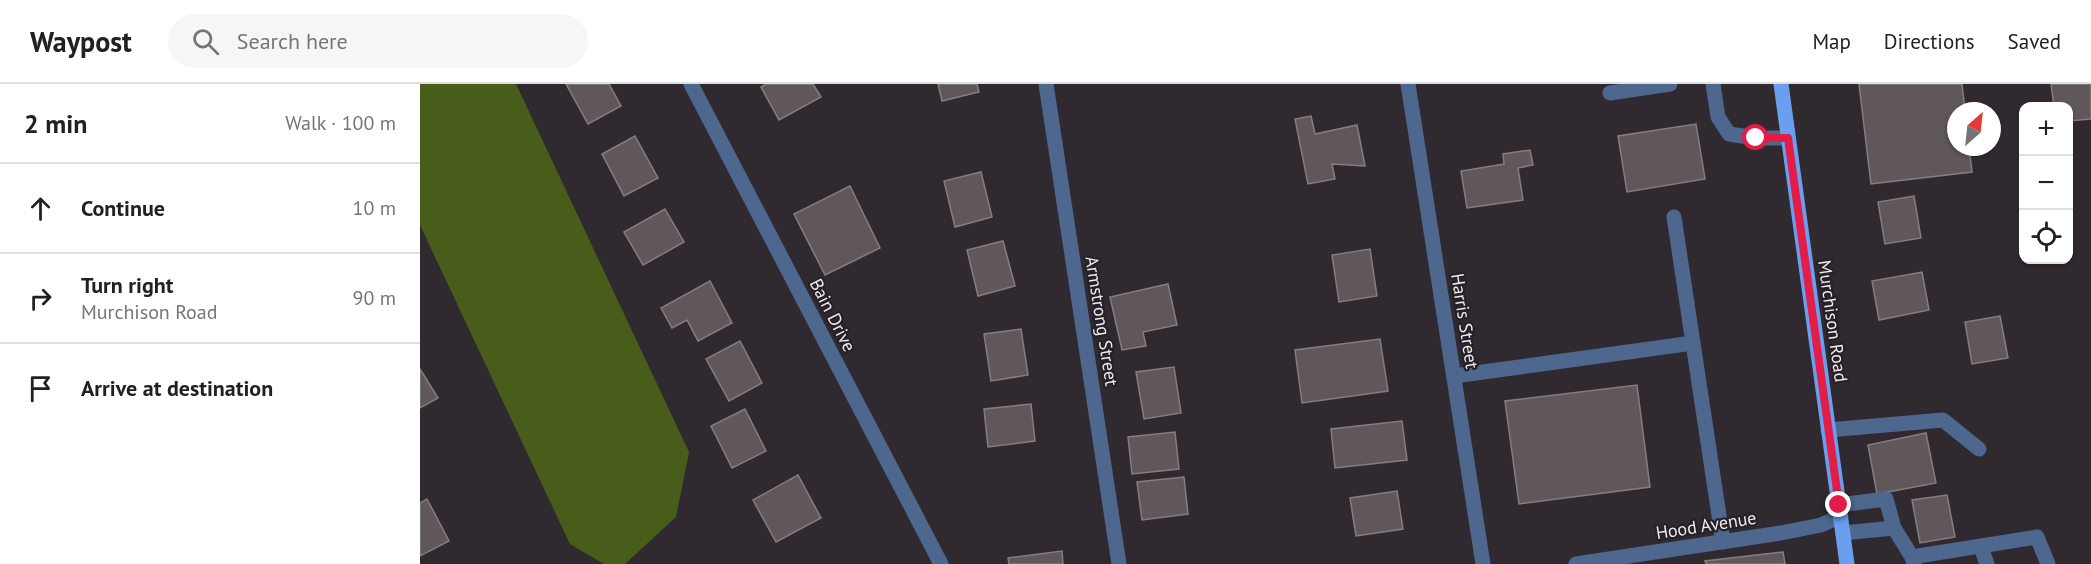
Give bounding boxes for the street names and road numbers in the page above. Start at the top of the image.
street label: Armstrong Street [1080,254,1124,388]
street label: Murchison Road [1813,259,1853,383]
street label: Harris Street [1446,272,1484,370]
street label: Bain Drive [805,274,861,356]
street label: Hood Avenue [1654,506,1758,544]

